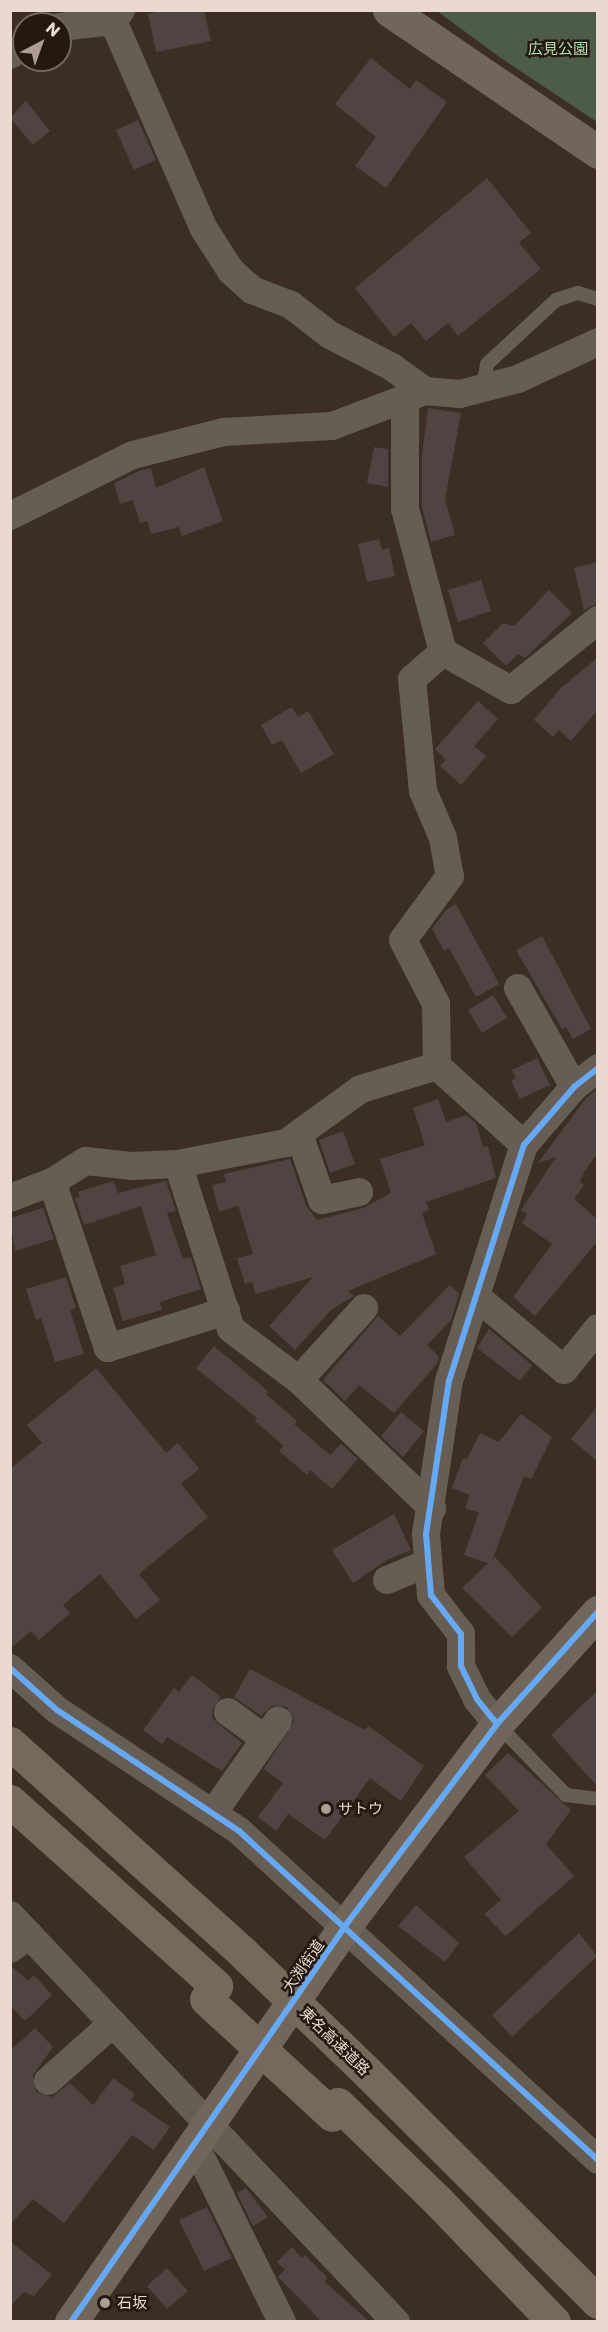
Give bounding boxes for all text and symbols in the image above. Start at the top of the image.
north arrow [12,12,72,72]
text: N [41,17,65,42]
park label: 広見公園 [528,40,588,58]
place label: サトウ [338,1800,383,1818]
marker: サトウ [319,1802,333,1816]
street label: 大渕街道 [278,1936,328,1996]
street label: 東名高速道路 [296,2003,374,2079]
place label: 石坂 [117,2294,147,2312]
marker: 石坂 [98,2296,112,2310]

